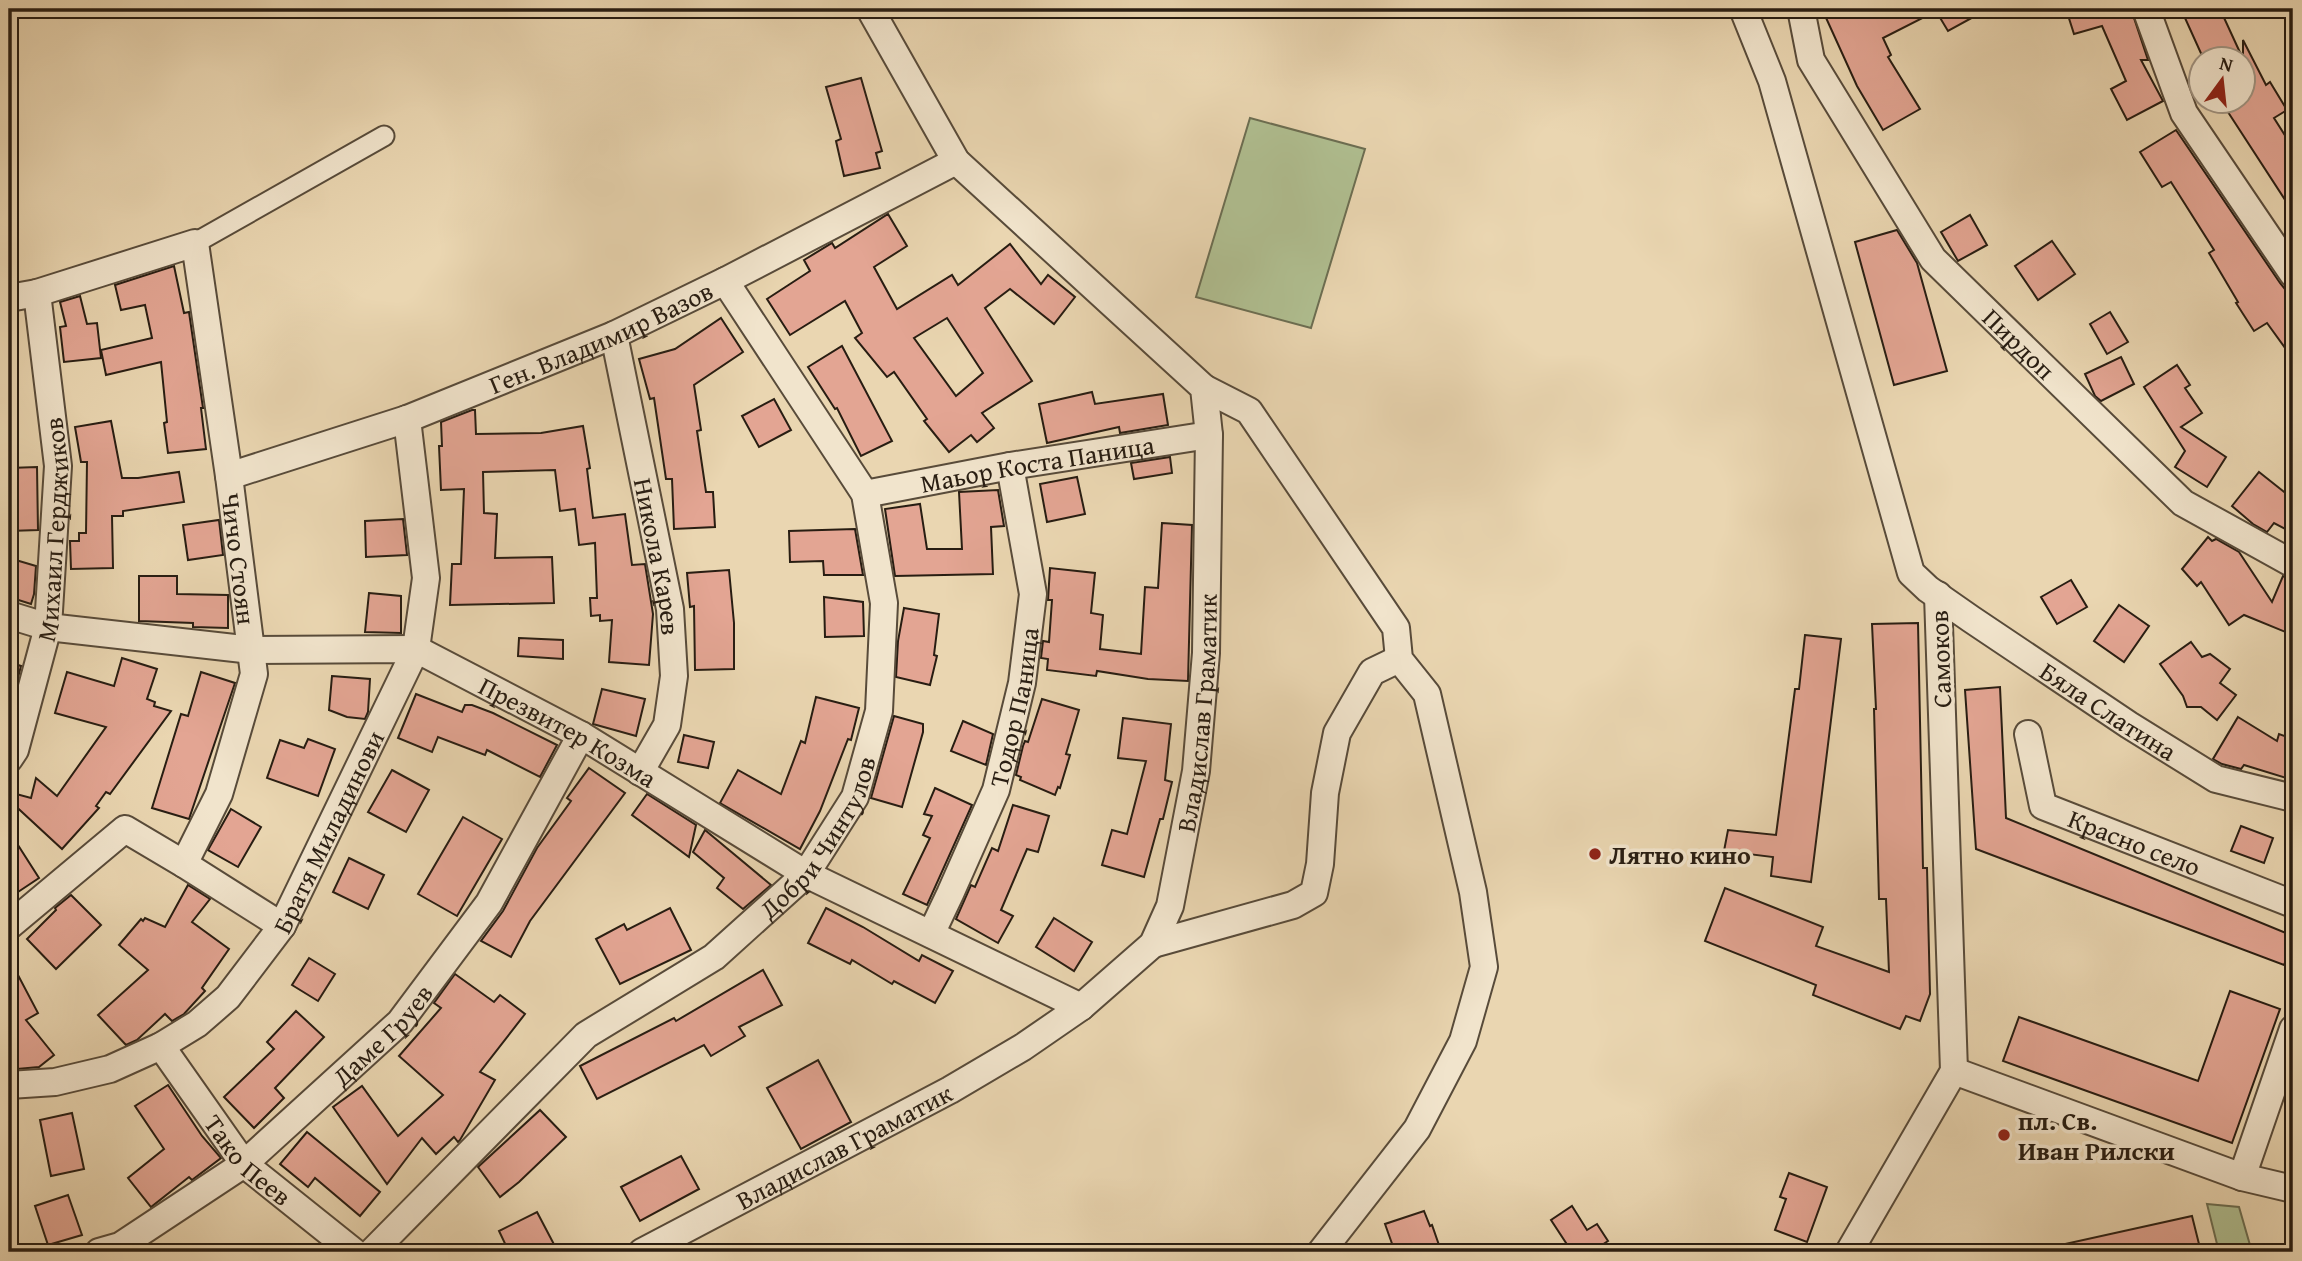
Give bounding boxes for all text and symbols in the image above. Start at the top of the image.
north arrow [2186,46,2256,116]
text: N [2217,48,2236,79]
street label: Ген. Владимир Вазов [483,271,719,403]
street label: Пирдоп [1974,298,2065,388]
street label: Михаил Герджиков [25,415,78,646]
street label: Маьор Коста Паница [917,424,1157,502]
street label: Никола Карев [624,474,691,636]
street label: Чичо Стоян [212,491,267,627]
street label: Владислав Граматик [1165,593,1226,835]
street label: Самоков [1919,609,1961,709]
street label: Тодор Паница [978,625,1048,791]
street label: Бяла Слатина [2032,651,2185,770]
street label: Презвитер Козма [472,666,665,797]
street label: Братя Миладинови [262,723,393,940]
street label: Добри Чинтулов [749,752,885,928]
street label: Красно село [2063,798,2207,886]
place label: Лятно кино [1609,835,1751,874]
marker: Лятно кино [1587,846,1603,862]
street label: Даме Груев [322,975,442,1095]
street label: Владислав Граматик [729,1073,959,1219]
place label: пл. Св. Иван Рилски [2018,1101,2175,1170]
street label: Тако Пеев [195,1106,300,1214]
marker: пл. Св. Иван Рилски [1996,1127,2012,1143]

